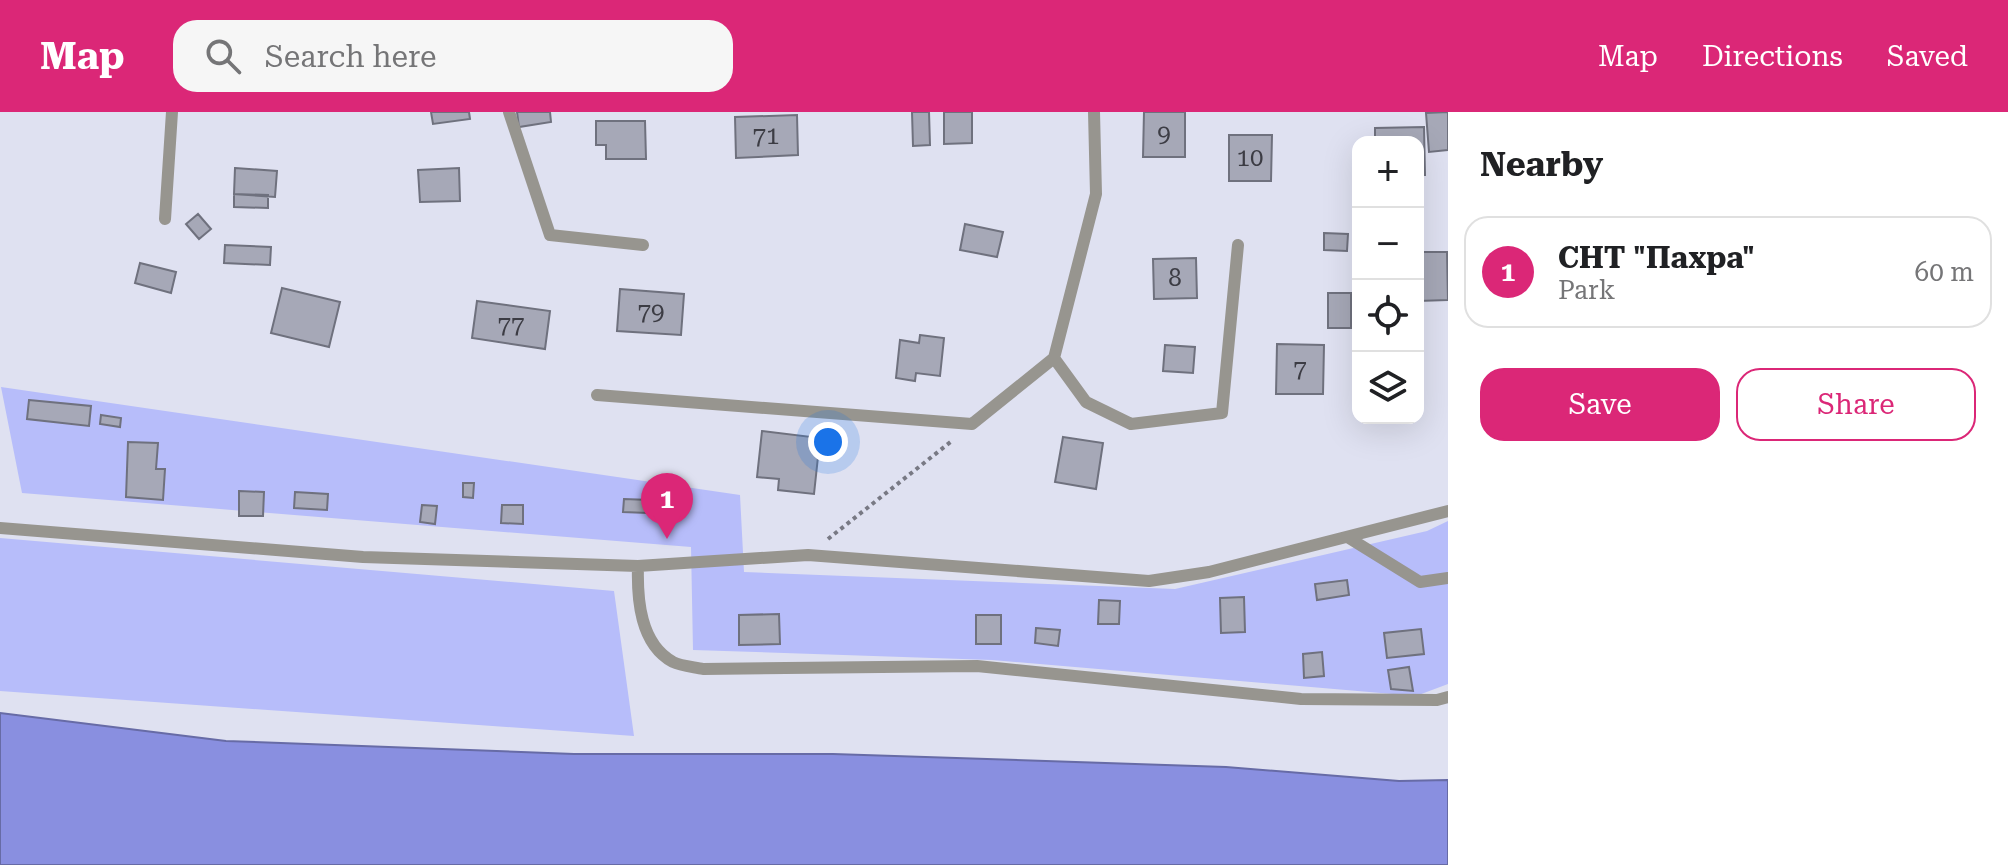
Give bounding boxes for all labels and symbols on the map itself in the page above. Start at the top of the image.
house number: 9 [1157,120,1171,148]
house number: 71 [753,122,779,150]
house number: 10 [1237,144,1263,172]
house number: 8 [1168,264,1182,292]
house number: 79 [638,298,664,326]
house number: 77 [498,311,524,339]
house number: 7 [1293,355,1307,383]
your location [808,422,848,462]
pin: 1 [641,473,693,539]

